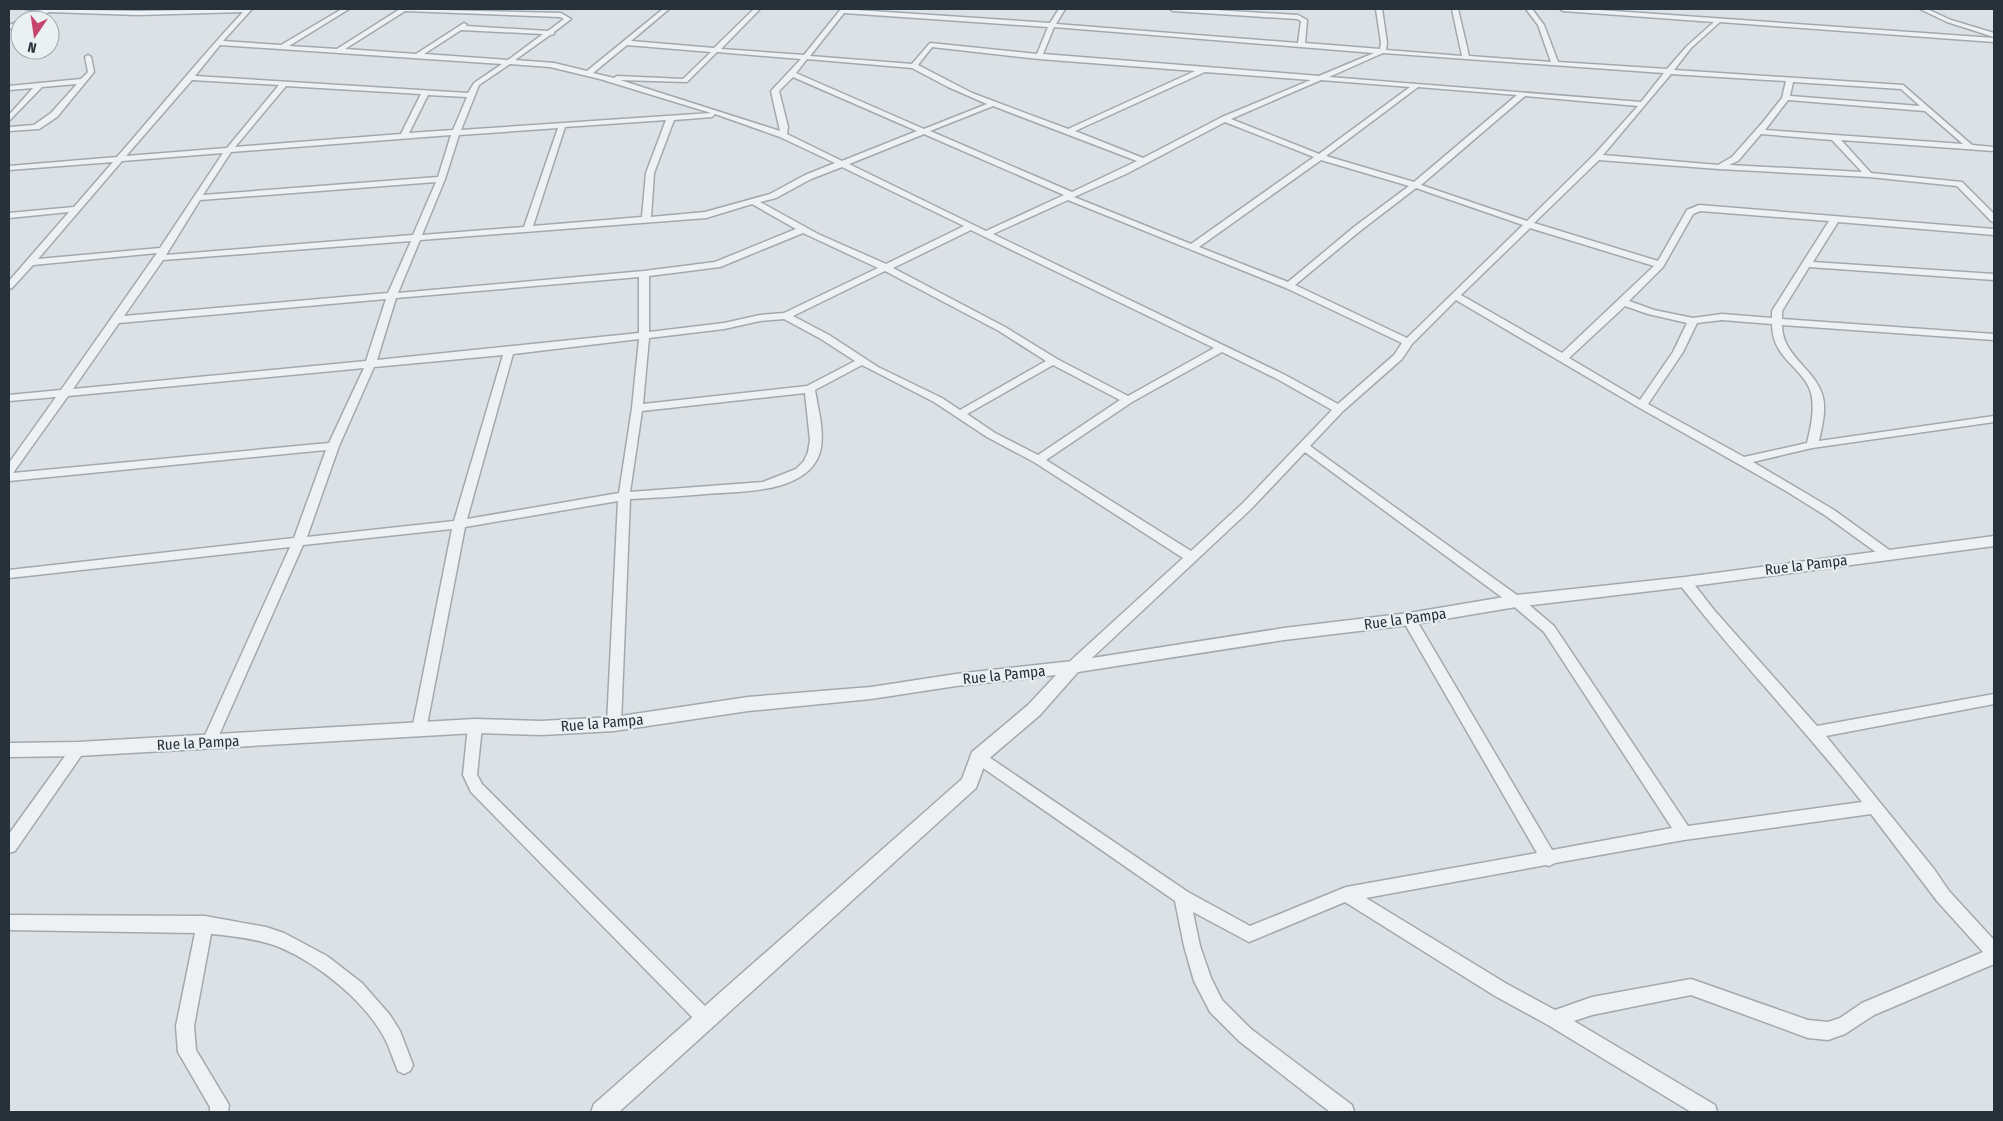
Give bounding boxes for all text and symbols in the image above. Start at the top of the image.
north arrow [10,10,60,60]
text: N [26,38,38,56]
street label: Rue la Pampa [1764,551,1848,579]
street label: Rue la Pampa [1363,604,1447,634]
street label: Rue la Pampa [962,662,1046,688]
street label: Rue la Pampa [560,710,644,736]
street label: Rue la Pampa [156,732,240,754]

